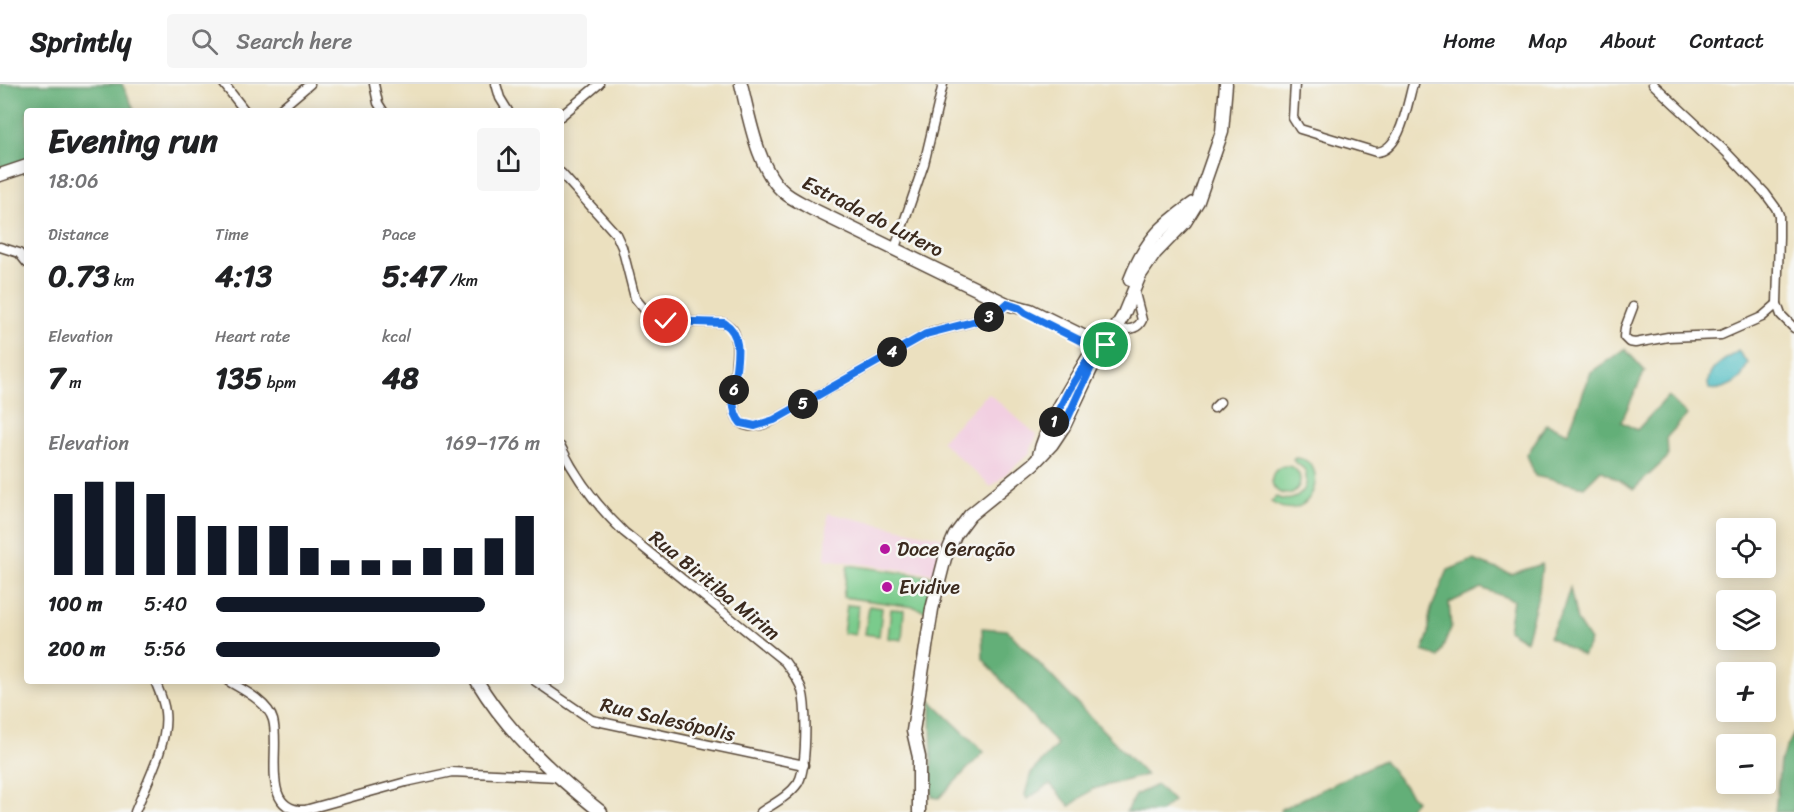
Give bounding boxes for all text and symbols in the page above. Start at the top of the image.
search box [167,14,587,68]
text: Sprintly [30,17,131,66]
text: Search here [236,22,352,61]
text: Home [1443,22,1495,60]
text: Map [1528,22,1567,60]
text: About [1600,22,1657,60]
text: Contact [1690,22,1764,60]
icon: search [188,25,221,58]
text: Evening run [48,112,218,170]
button: share [477,128,540,191]
text: 18:06 [48,164,99,199]
street label: Estrada do Lutero [796,166,950,267]
text: Distance [48,220,109,249]
text: Time [215,220,249,249]
text: Pace [382,220,416,249]
text: 0.73 [48,249,110,303]
text: 4:13 [215,249,272,303]
text: 5:47 [382,249,445,303]
text: km [110,266,135,295]
text: /km [445,266,478,295]
pin [640,295,691,346]
pin: 3 [974,302,1004,332]
text: 3 [985,302,993,331]
icon: check [649,304,682,337]
pin [1080,319,1131,370]
text: Elevation [48,322,113,351]
text: Heart rate [215,322,290,351]
text: kcal [382,322,411,351]
icon: arrive [1089,328,1122,361]
pin: 4 [877,337,907,367]
text: 4 [887,337,897,366]
text: 7 [48,351,65,405]
text: 135 [215,351,263,405]
text: 48 [382,351,419,405]
text: m [65,368,82,397]
text: bpm [263,368,296,397]
pin: 6 [719,375,749,405]
text: 6 [729,375,739,404]
pin: 5 [788,389,818,419]
text: 5 [798,389,808,418]
pin: 1 [1039,407,1069,437]
text: 1 [1051,407,1057,436]
text: Elevation [48,426,129,461]
text: 169–176 m [445,426,540,461]
map controls [1716,518,1776,794]
button: locate [1716,518,1776,578]
street label: Rua Biritiba Mirim [641,521,788,650]
place label: Doce Geração [897,532,1015,567]
marker: Doce Geração [878,542,892,556]
place label: Evidive [899,570,960,605]
marker: Evidive [880,580,894,594]
text: 100 m [48,587,102,622]
text: 5:40 [144,587,187,622]
button: layers [1716,590,1776,650]
text: 200 m [48,632,105,667]
text: 5:56 [144,632,186,667]
button: + [1716,662,1776,722]
street label: Rua Salesópolis [597,687,739,752]
button: − [1716,734,1776,794]

